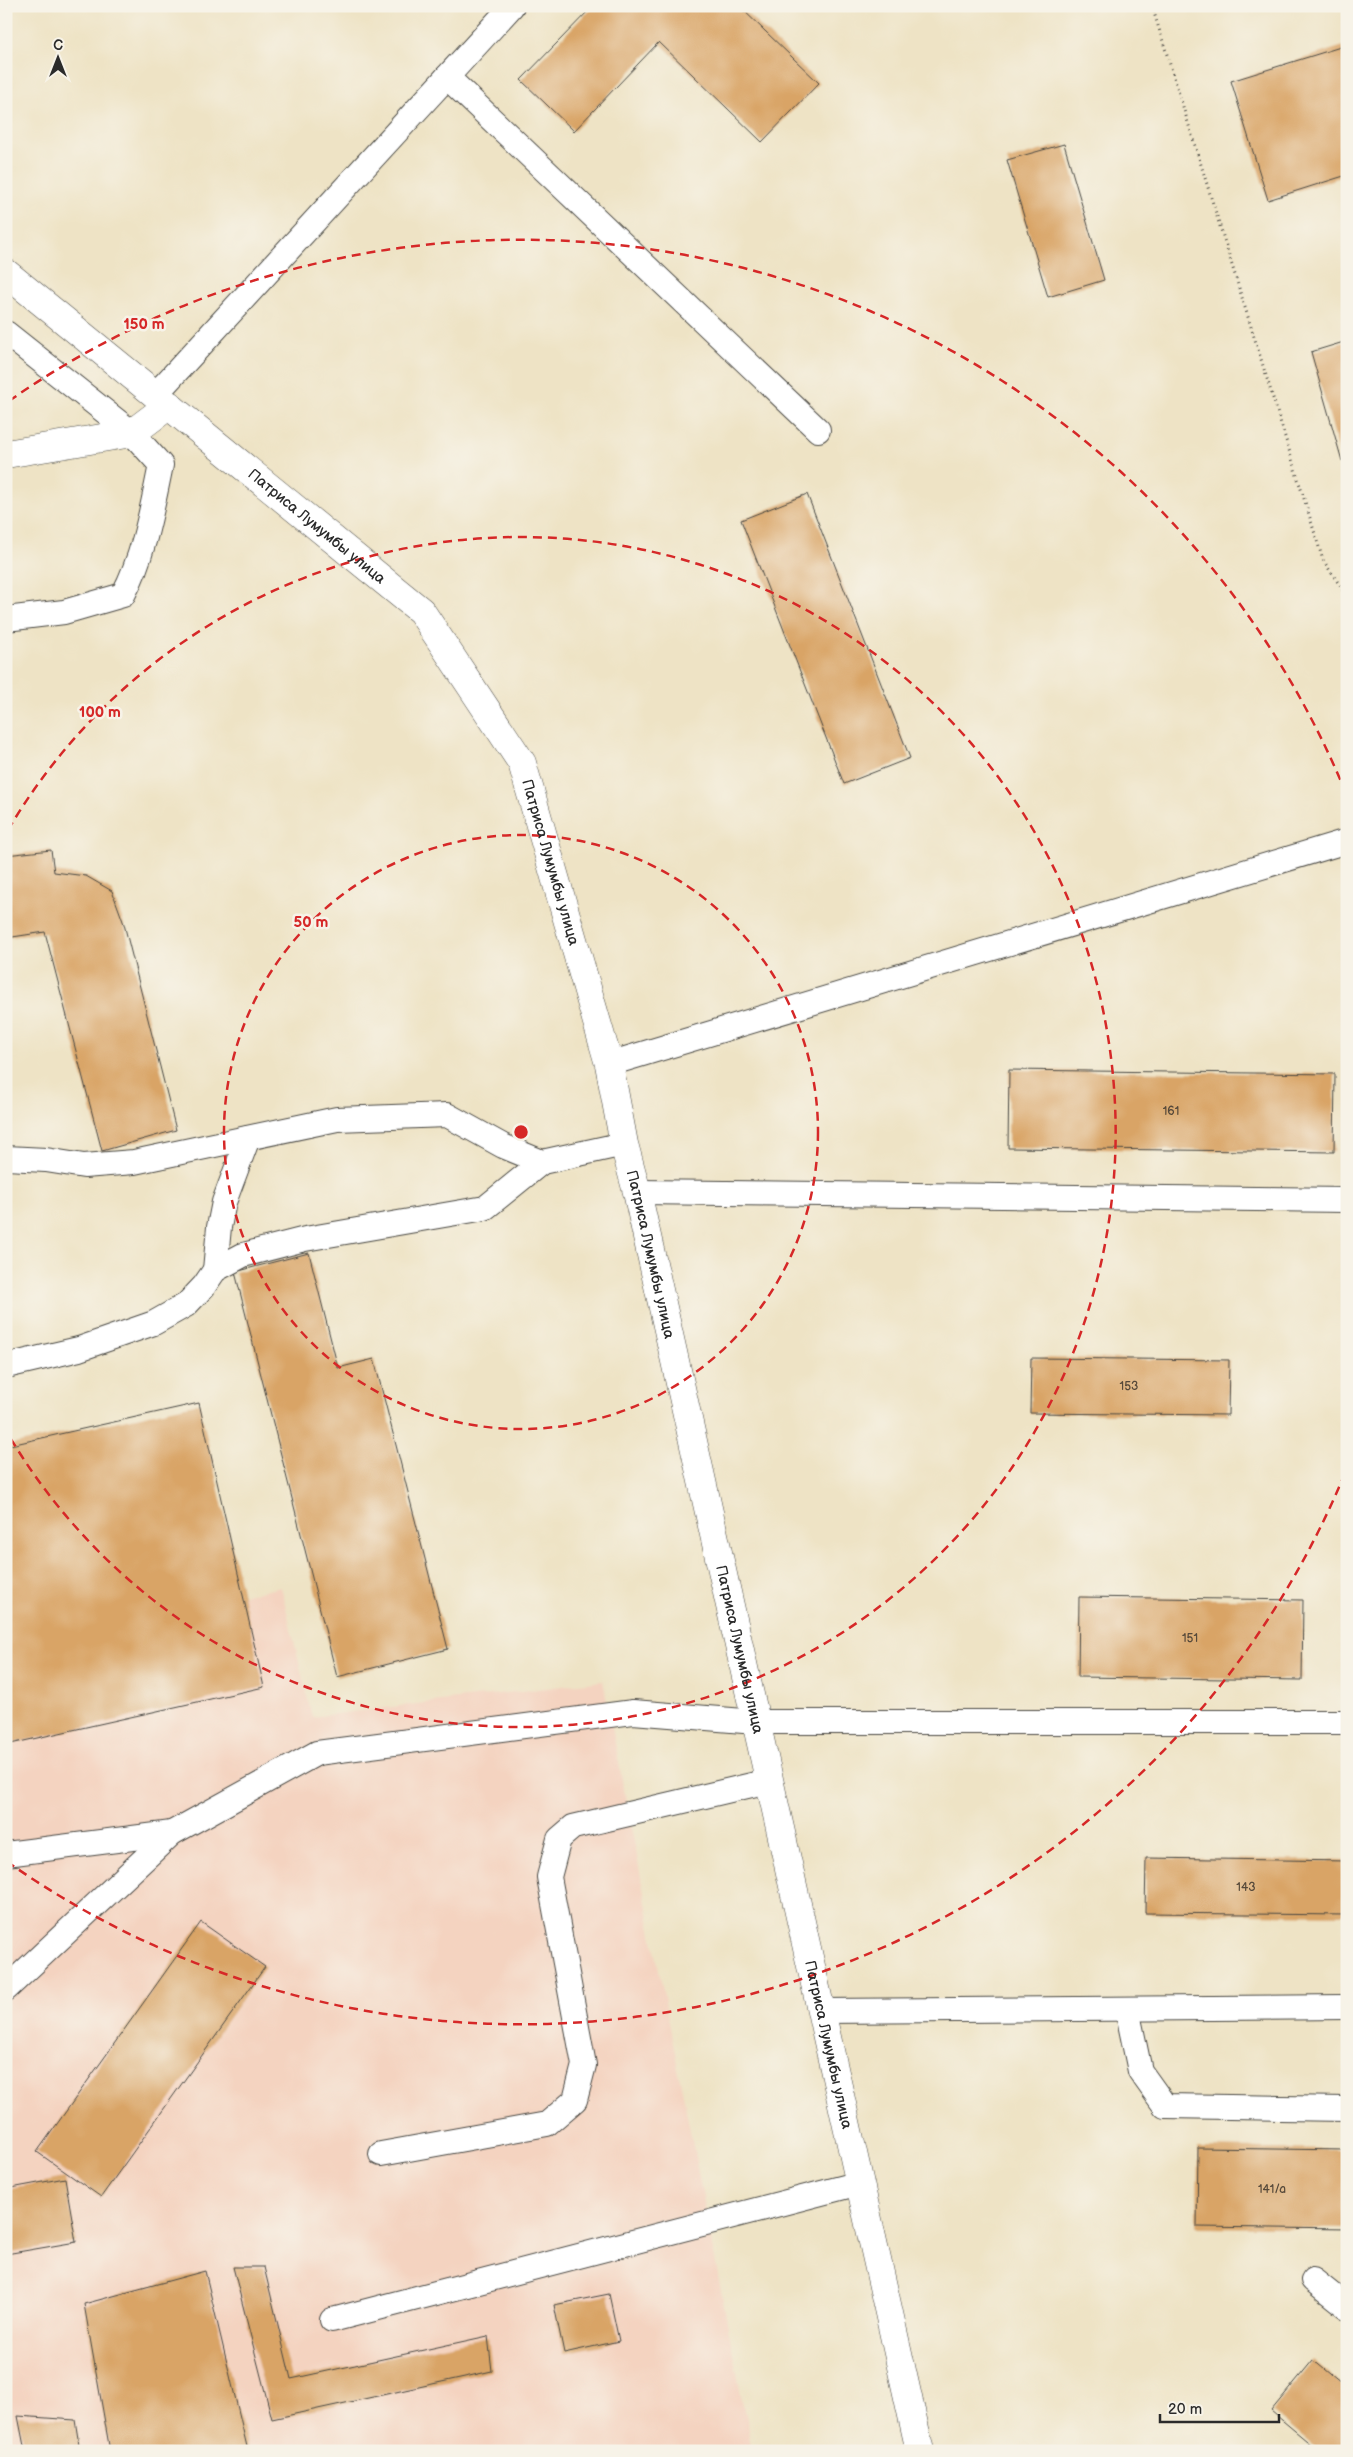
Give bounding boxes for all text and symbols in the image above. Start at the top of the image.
north arrow [32,32,82,82]
text: С [53,37,63,54]
text: 150 m [123,315,165,334]
street label: Патриса Лумумбы улица [244,465,389,588]
text: 100 m [79,703,121,722]
street label: Патриса Лумумбы улица [517,777,583,948]
text: 50 m [294,913,329,932]
house number: 161 [1163,1104,1179,1119]
centre of rings [512,1123,530,1141]
street label: Патриса Лумумбы улица [622,1168,679,1341]
house number: 153 [1120,1379,1138,1394]
street label: Патриса Лумумбы улица [711,1563,767,1736]
house number: 151 [1182,1631,1198,1646]
house number: 143 [1236,1880,1256,1895]
street label: Патриса Лумумбы улица [800,1959,856,2131]
house number: 141/a [1258,2182,1286,2197]
scale bar [1160,2392,1279,2424]
text: 20 m [1168,2400,1202,2419]

